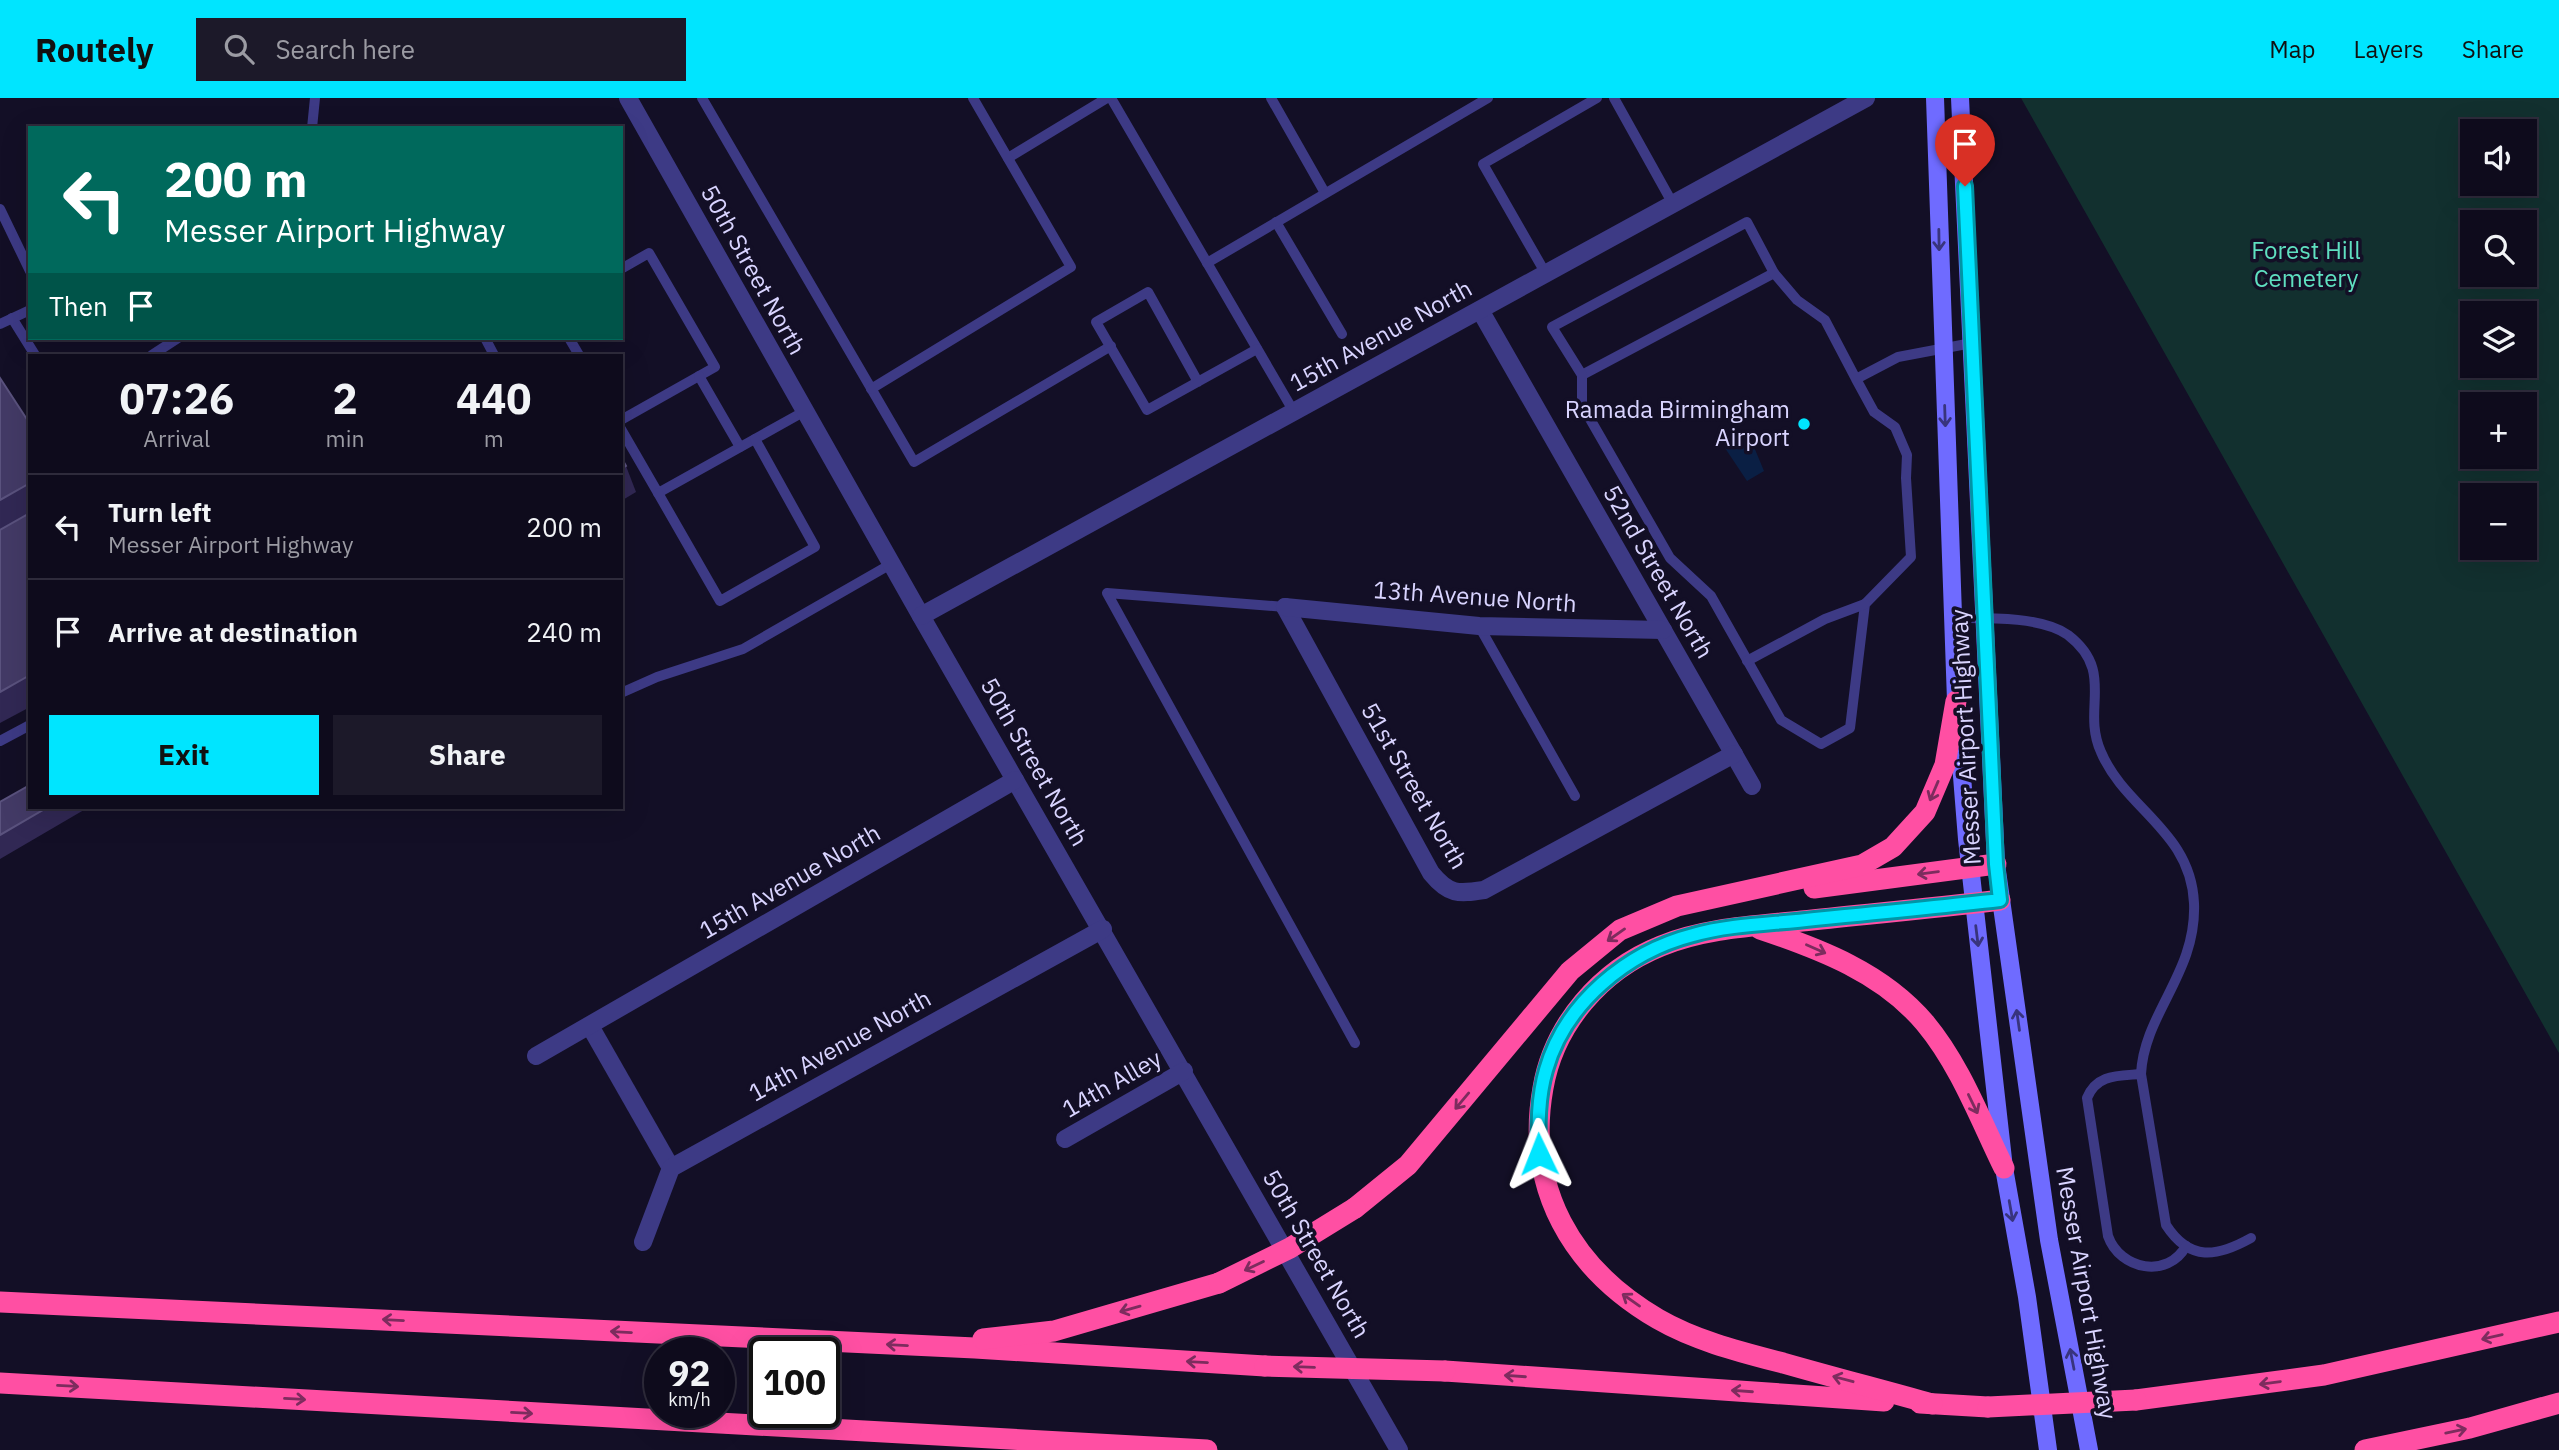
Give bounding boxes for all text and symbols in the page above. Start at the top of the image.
search box [196,18,686,81]
text: Routely [35,28,154,71]
icon: search [220,30,258,68]
text: Search here [276,32,415,66]
text: Map [2269,33,2316,65]
text: Layers [2354,33,2424,65]
text: Share [2462,33,2524,65]
pin [1935,114,1995,186]
map controls [2460,119,2537,560]
button: sound [2460,119,2537,196]
icon: arrive [1946,125,1984,163]
text: 200 m [164,147,308,210]
icon: left [49,154,140,245]
street label: 50th Street North [694,179,814,360]
text: Messer Airport Highway [164,209,506,251]
button: search [2460,210,2537,287]
one-way arrow [1933,228,1946,251]
park label: Forest Hill Cemetery [2251,234,2361,294]
street label: 15th Avenue North [1284,272,1477,398]
icon: arrive [122,287,160,325]
text: Then [49,289,108,323]
button: layers [2460,301,2537,378]
text: 07:26 [119,371,234,426]
text: 2 [332,371,358,426]
text: 440 [456,371,532,426]
button: + [2460,392,2537,469]
place label: Ramada Birmingham Airport [1565,393,1790,453]
one-way arrow [1939,404,1952,427]
marker: Ramada Birmingham Airport [1796,416,1812,432]
text: Arrival [143,423,210,453]
text: min [326,423,364,453]
text: m [484,423,504,453]
street label: 52nd Street North [1596,479,1721,664]
button: − [2460,483,2537,560]
text: Turn left [108,495,211,529]
icon: left [49,508,87,546]
text: 200 m [526,510,602,544]
text: Messer Airport Highway [108,529,353,559]
street label: 13th Avenue North [1372,573,1578,619]
street label: Messer Airport Highway [1942,608,1988,866]
icon: arrive [49,613,87,651]
text: Arrive at destination [108,615,358,649]
text: 240 m [526,615,602,649]
street label: 50th Street North [974,671,1096,852]
street label: 51st Street North [1354,696,1476,875]
button: Exit [49,715,319,795]
button: Share [333,715,602,795]
one-way arrow [1927,779,1940,801]
street label: 15th Avenue North [693,816,886,946]
one-way arrow [1917,866,1940,879]
one-way arrow [1970,925,1983,947]
one-way arrow [1607,928,1626,942]
one-way arrow [1805,943,1826,956]
street label: 14th Avenue North [743,982,936,1108]
one-way arrow [2011,1009,2024,1032]
street label: 14th Alley [1056,1042,1167,1124]
one-way arrow [1454,1091,1470,1109]
one-way arrow [1967,1093,1980,1114]
position arrow [1502,1117,1576,1191]
street label: 50th Street North [1256,1163,1378,1344]
street label: Messer Airport Highway [2049,1164,2125,1422]
one-way arrow [2005,1199,2019,1222]
one-way arrow [1244,1259,1265,1273]
one-way arrow [1622,1293,1641,1307]
one-way arrow [1119,1303,1141,1316]
one-way arrow [382,1314,405,1327]
one-way arrow [609,1325,632,1338]
one-way arrow [2482,1331,2504,1344]
speed limit sign: 100 [749,1337,840,1428]
one-way arrow [886,1338,909,1351]
one-way arrow [2065,1348,2078,1371]
text: 92 [668,1350,711,1396]
one-way arrow [1186,1355,1209,1368]
one-way arrow [1292,1360,1315,1374]
one-way arrow [1504,1369,1527,1382]
one-way arrow [1832,1372,1854,1385]
one-way arrow [2259,1376,2282,1389]
one-way arrow [56,1380,79,1393]
one-way arrow [1731,1384,1754,1397]
text: km/h [668,1388,711,1411]
one-way arrow [284,1393,307,1406]
one-way arrow [511,1407,533,1420]
one-way arrow [2444,1424,2467,1438]

